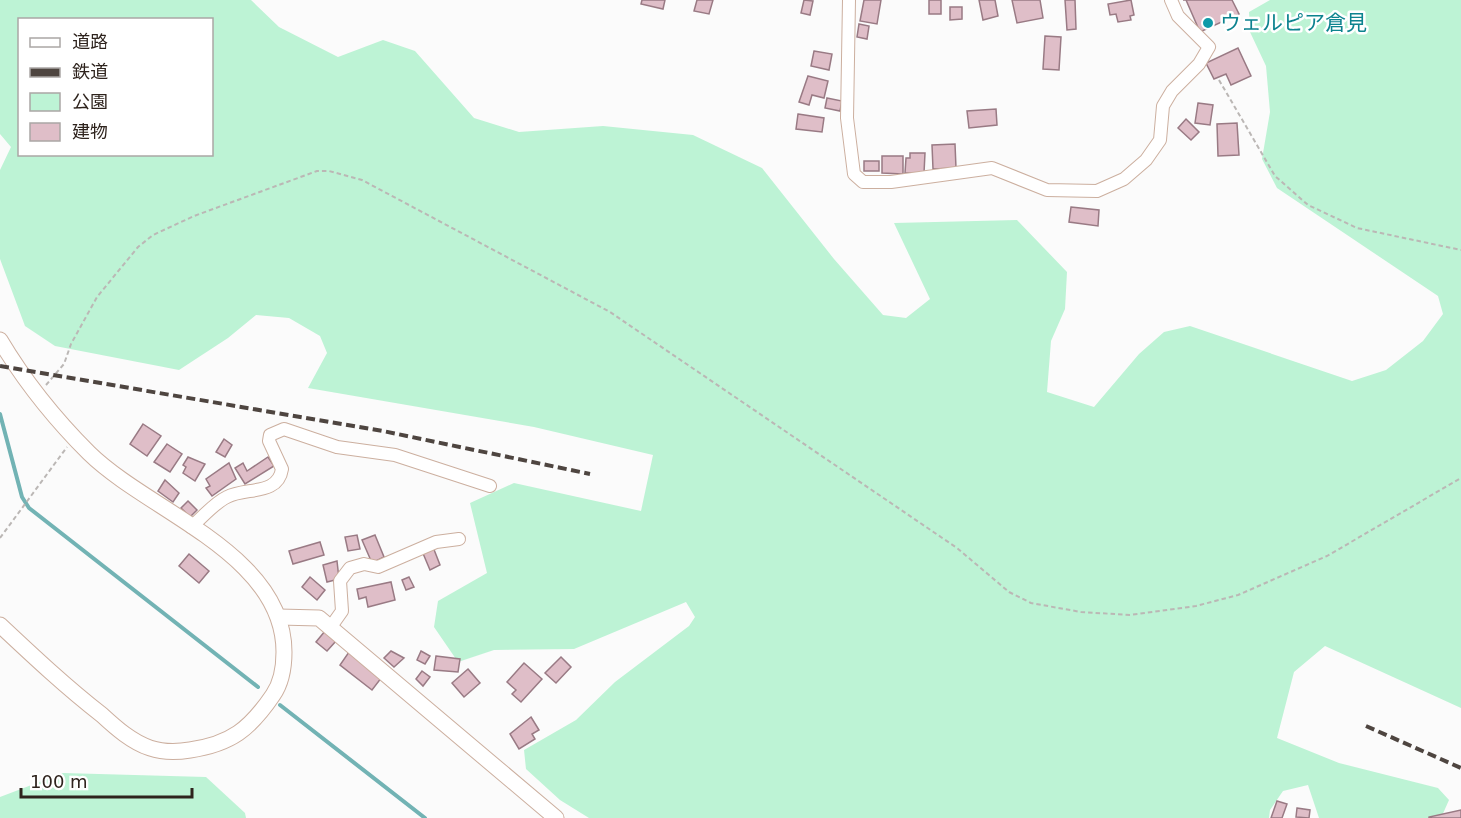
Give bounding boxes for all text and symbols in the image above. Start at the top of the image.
place label: ウェルピア倉見 [1220,11,1367,35]
marker: ウェルピア倉見 [1201,16,1215,30]
legend [18,18,213,156]
text: 道路 [72,31,108,52]
text: 鉄道 [72,61,108,82]
text: 公園 [72,91,108,112]
text: 建物 [72,121,108,142]
scale bar [21,761,192,799]
text: 100 m [30,771,88,792]

